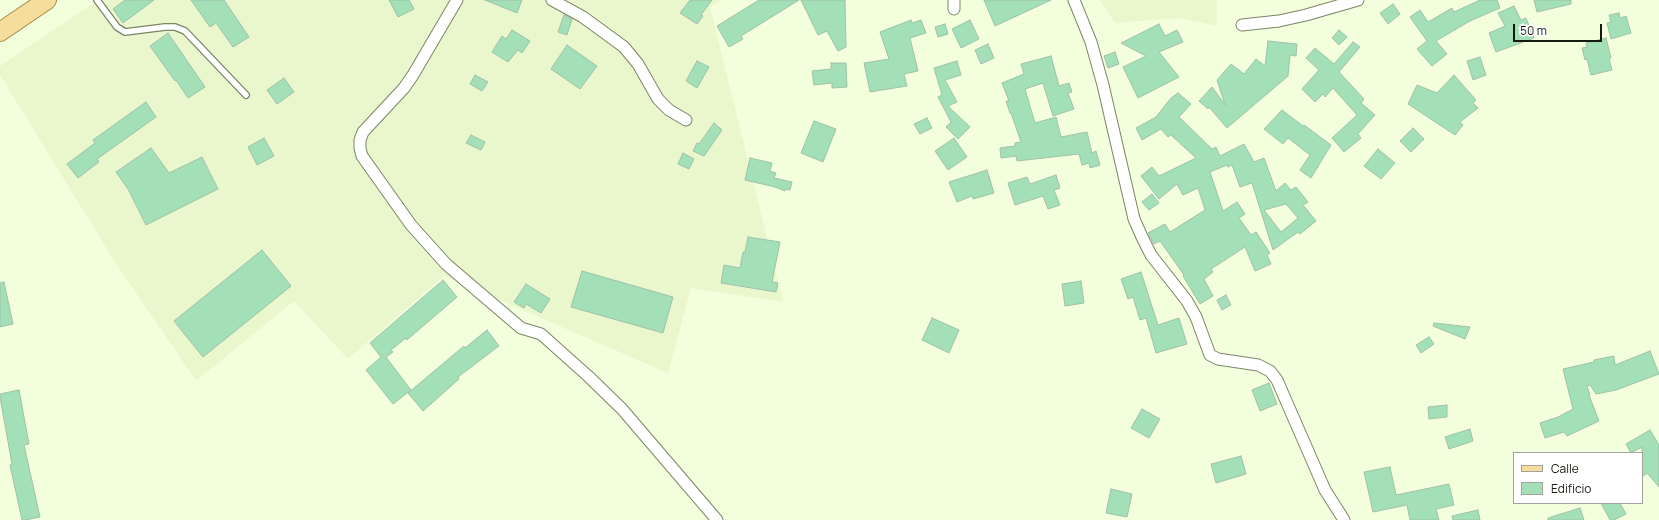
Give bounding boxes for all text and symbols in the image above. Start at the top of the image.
scale bar [1515,16,1604,42]
text: 50 m [1520,22,1547,39]
legend [1513,452,1643,504]
text: Calle [1551,460,1579,477]
text: Edificio [1551,480,1591,497]

